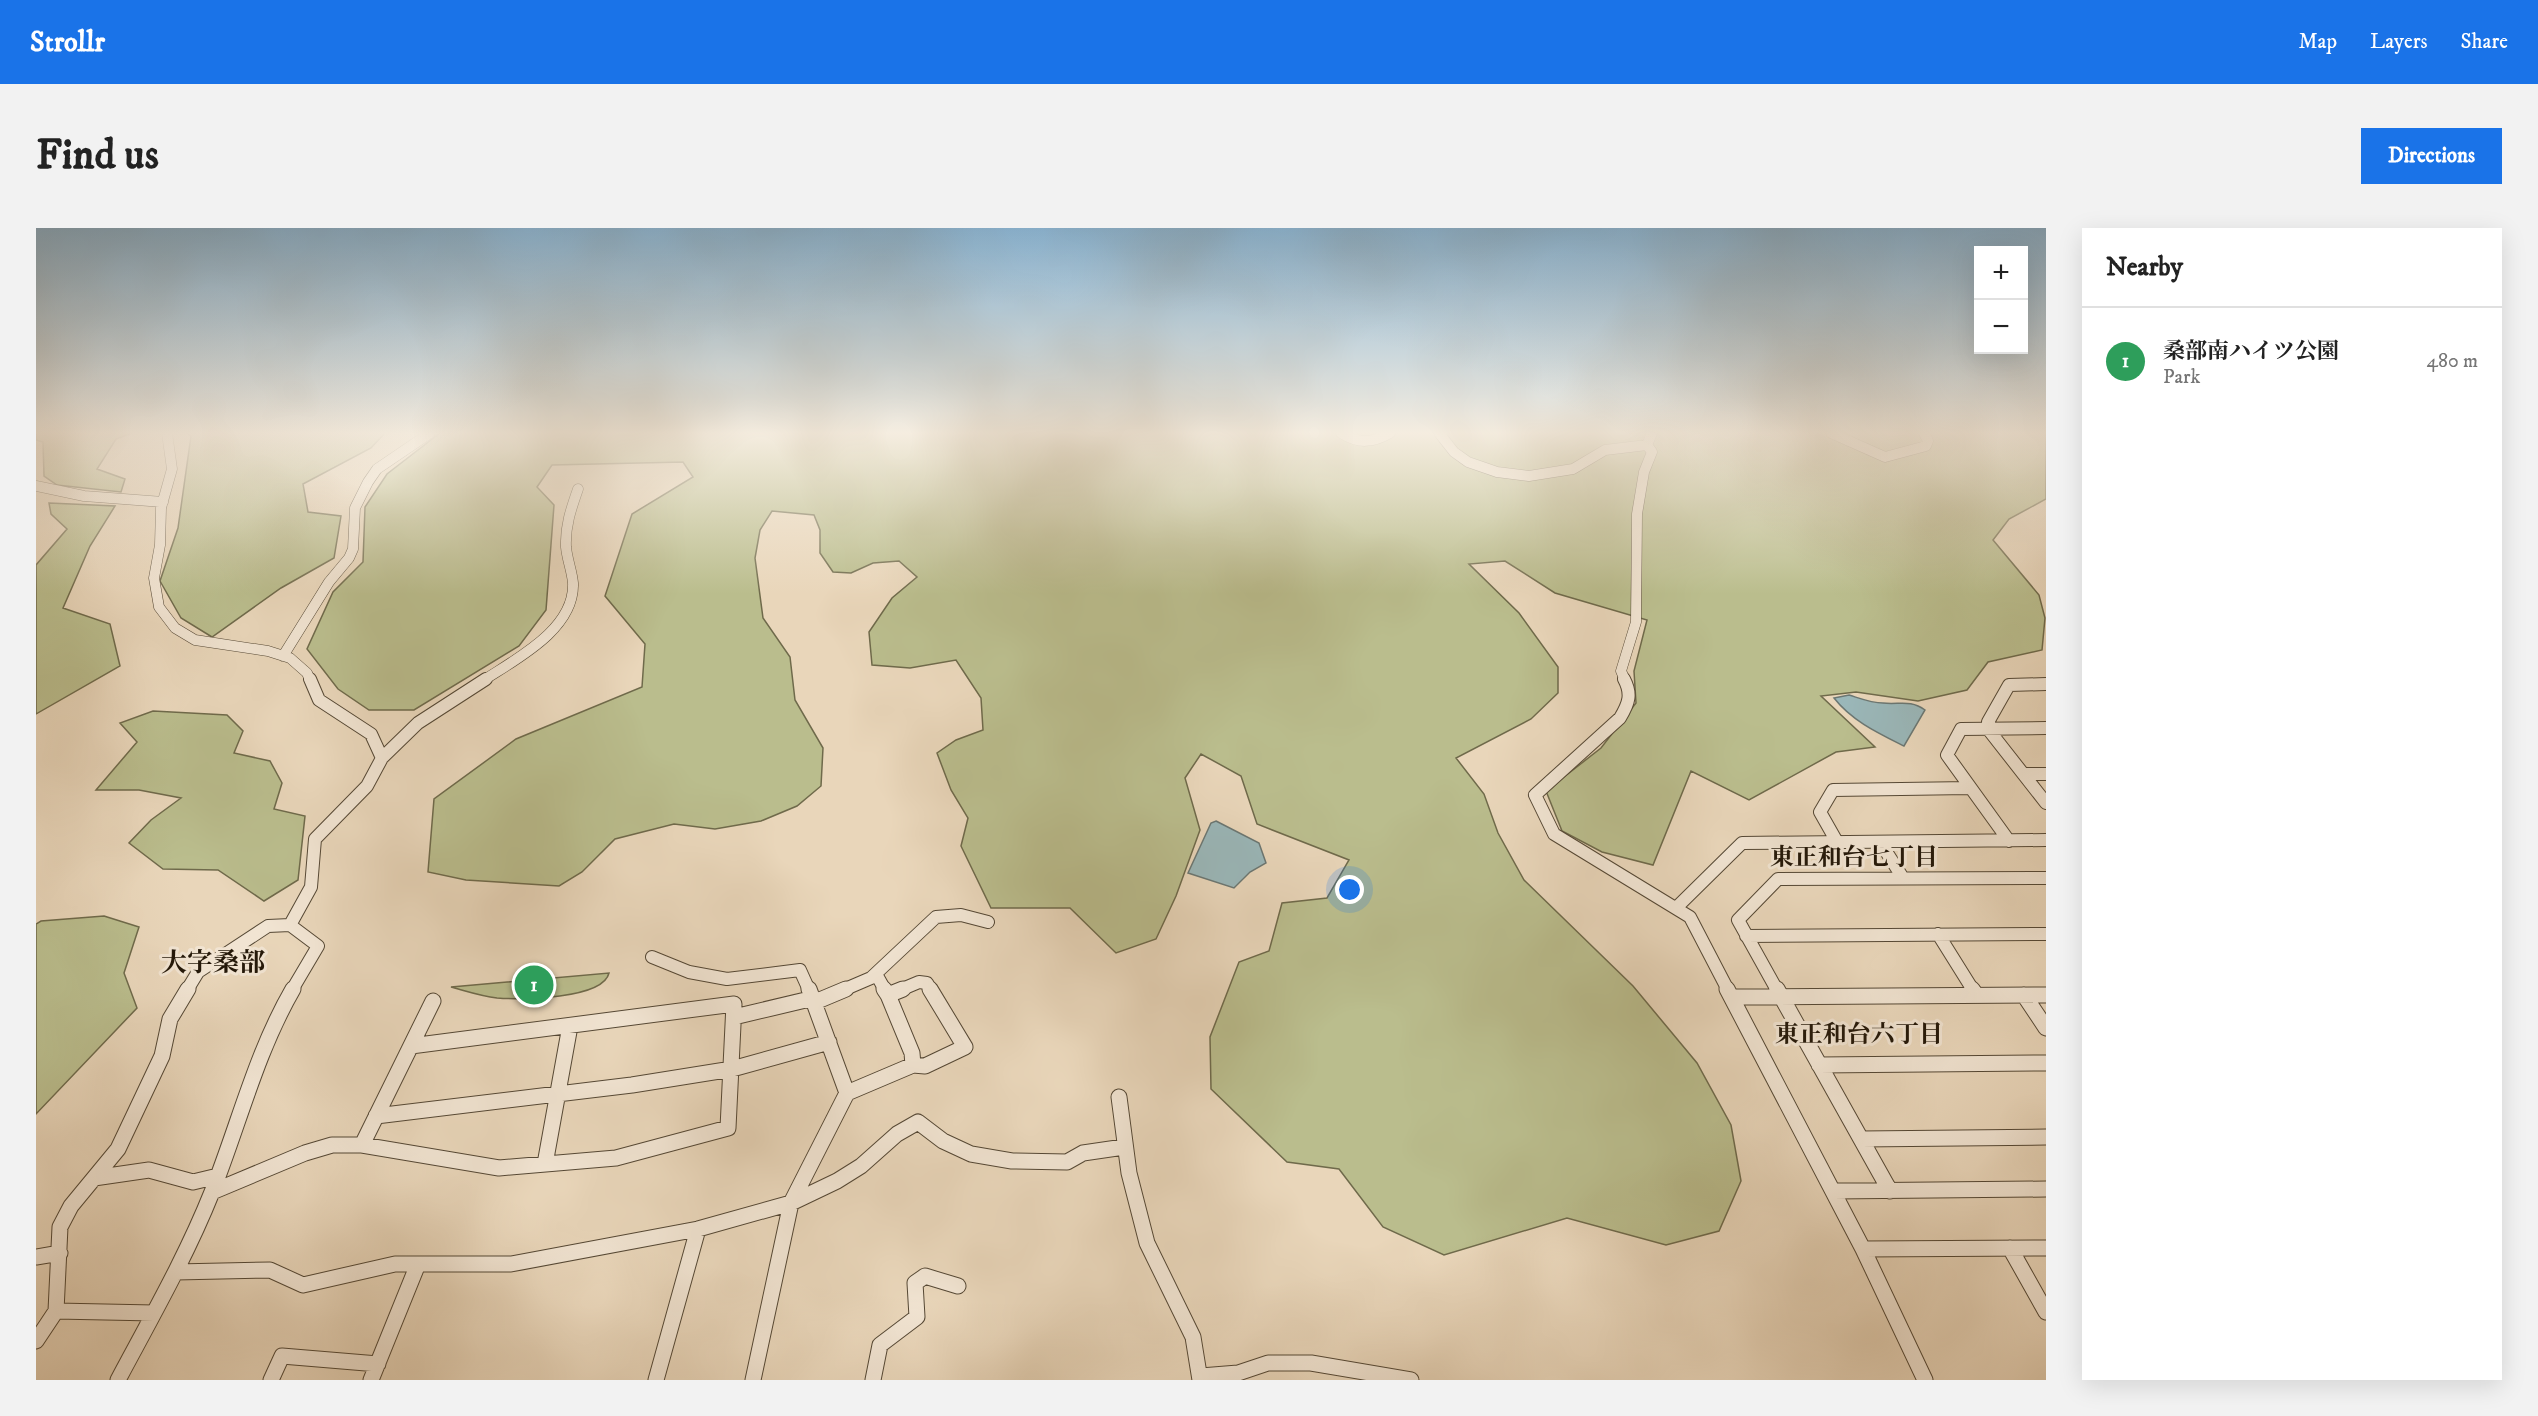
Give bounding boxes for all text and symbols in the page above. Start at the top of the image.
text: Strollr [30,25,105,60]
text: Map [2298,29,2337,55]
text: Layers [2370,29,2428,55]
text: Share [2461,29,2508,55]
button: Directions [2361,128,2502,184]
text: Find us [36,130,159,182]
map controls [1974,246,2028,354]
button: + [1974,246,2028,300]
text: Nearby [2106,251,2183,284]
button: − [1974,300,2028,354]
text: 桑部南ハイツ公園 [2163,338,2339,365]
text: 1 [2122,349,2129,374]
text: 480 m [2426,349,2478,374]
text: Park [2163,365,2200,390]
district label: 東正和台七丁目 [1770,843,1938,873]
your location [1335,875,1364,904]
district label: 大字桑部 [161,947,265,980]
pin: 1 [514,962,554,1008]
district label: 東正和台六丁目 [1775,1020,1943,1050]

